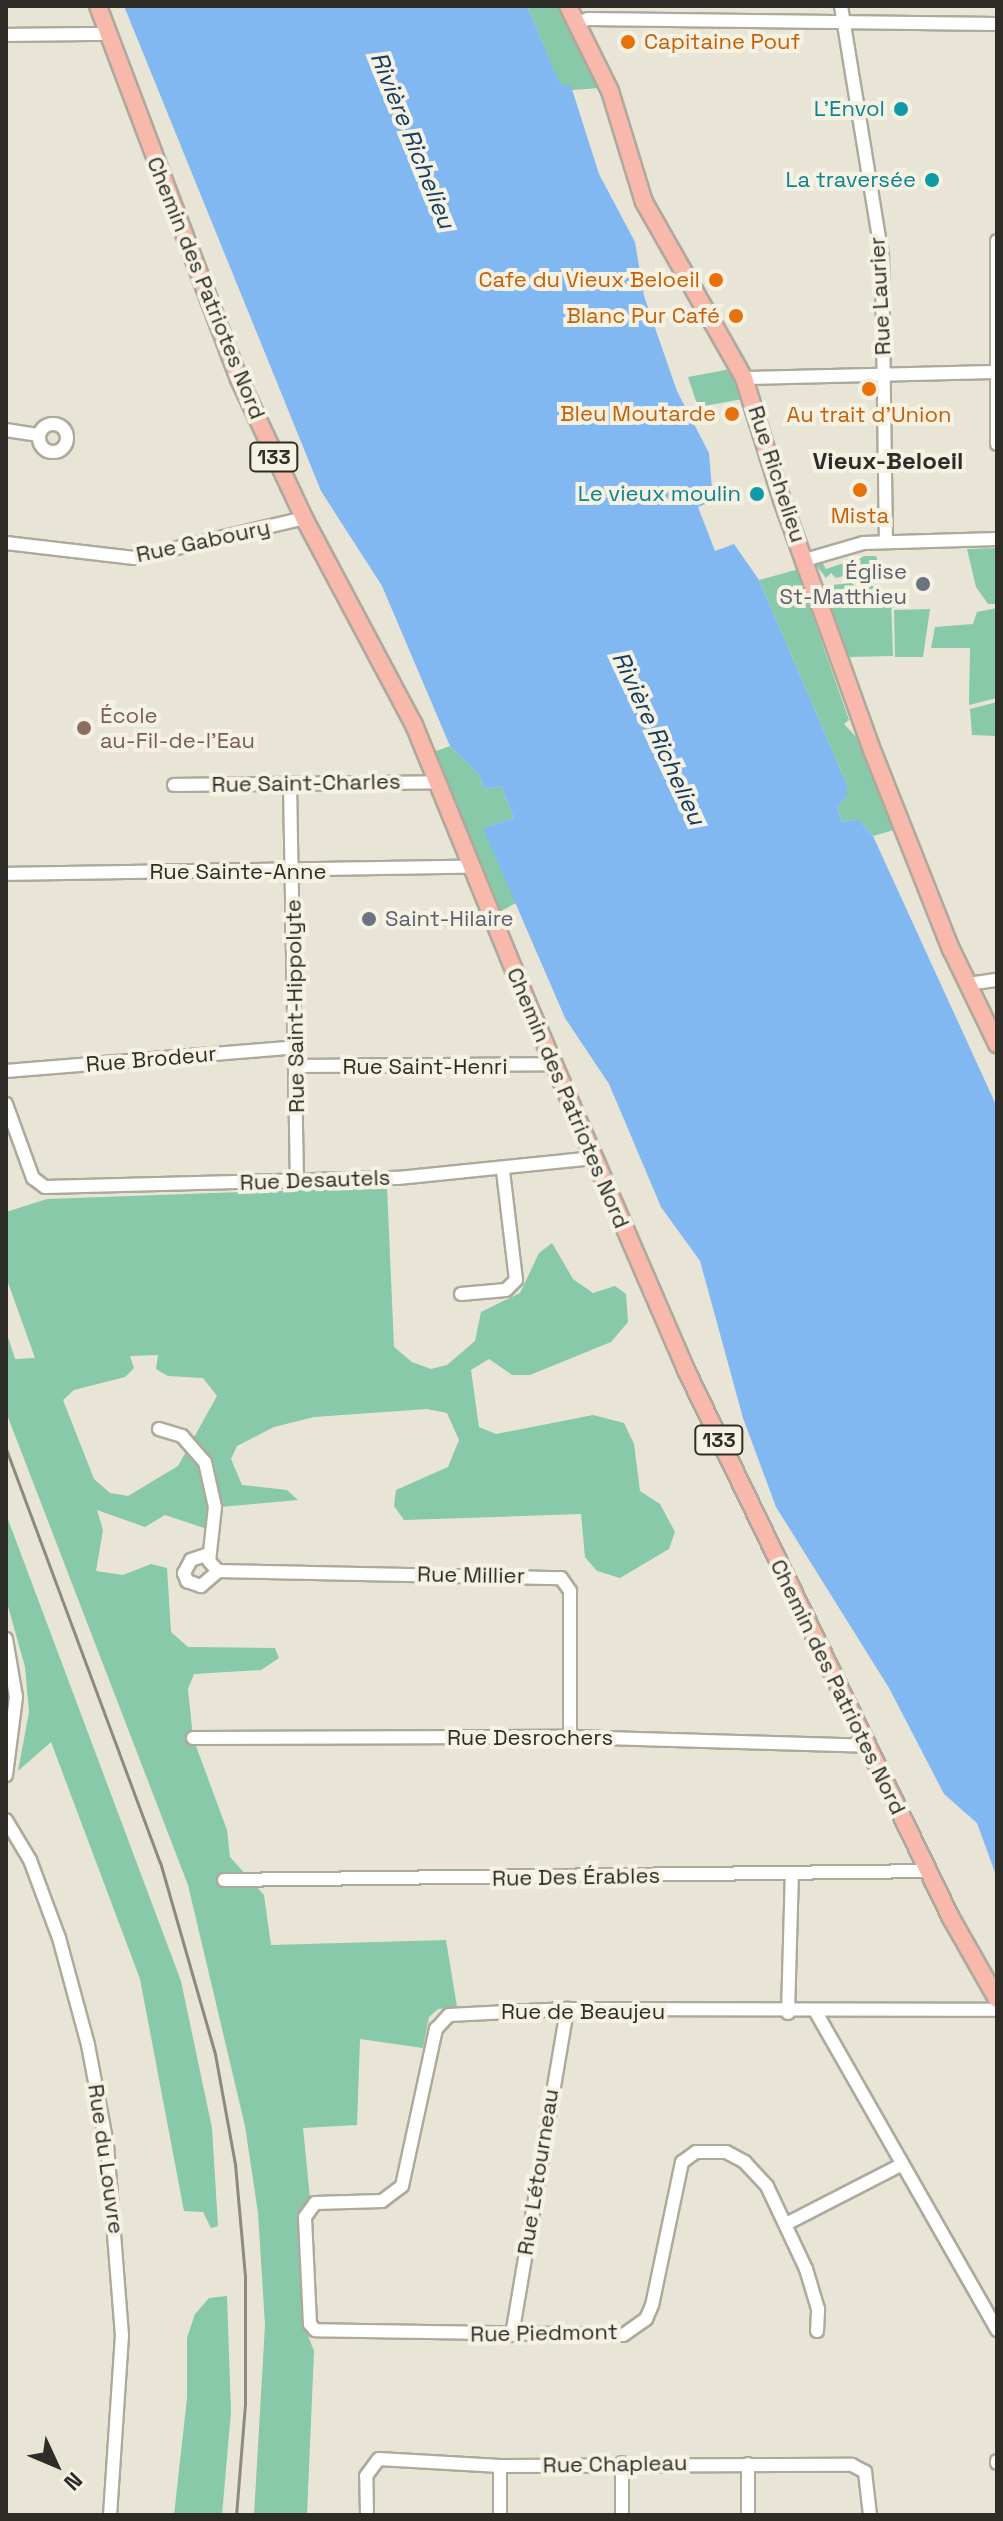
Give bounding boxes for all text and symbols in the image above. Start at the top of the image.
place label: Capitaine Pouf [644,29,800,55]
marker: Capitaine Pouf [619,33,637,51]
water label: Rivière Richelieu [364,47,462,233]
place label: L'Envol [814,96,885,122]
marker: L'Envol [892,100,910,118]
street label: Chemin des Patriotes Nord [141,153,271,423]
place label: La traversée [785,167,916,193]
marker: La traversée [923,171,941,189]
street label: Rue Laurier [864,236,896,356]
place label: Cafe du Vieux Beloeil [478,267,700,293]
marker: Cafe du Vieux Beloeil [707,271,725,289]
place label: Blanc Pur Café [566,303,720,329]
marker: Blanc Pur Café [727,307,745,325]
marker: Au trait d'Union [860,380,878,398]
place label: Bleu Moutarde [560,401,716,427]
street label: Rue Richelieu [742,402,812,546]
place label: Au trait d'Union [786,402,952,428]
marker: Bleu Moutarde [723,405,741,423]
road number: 133 [248,441,300,473]
district label: Vieux-Beloeil [812,447,964,475]
place label: Le vieux moulin [578,481,741,507]
marker: Mista [851,481,869,499]
marker: Le vieux moulin [748,485,766,503]
place label: Mista [831,503,889,529]
street label: Rue Gaboury [134,514,272,568]
place label: Église St-Matthieu [779,558,907,610]
marker: Église St-Matthieu [914,575,932,593]
water label: Rivière Richelieu [606,647,712,829]
place label: École au-Fil-de-l'Eau [100,702,255,754]
marker: École au-Fil-de-l'Eau [75,719,93,737]
street label: Rue Saint-Charles [211,768,401,798]
street label: Rue Sainte-Anne [149,859,327,885]
street label: Rue Saint-Hippolyte [280,899,310,1113]
place label: Saint-Hilaire [385,906,514,932]
marker: Saint-Hilaire [360,910,378,928]
street label: Chemin des Patriotes Nord [501,964,635,1232]
street label: Rue Brodeur [85,1040,217,1078]
street label: Rue Saint-Henri [342,1054,508,1080]
street label: Rue Desautels [239,1164,391,1196]
road number: 133 [693,1424,745,1456]
street label: Chemin des Patriotes Nord [765,1555,911,1819]
street label: Rue Millier [417,1561,525,1589]
street label: Rue Desrochers [447,1725,613,1751]
street label: Rue Des Érables [492,1862,660,1892]
street label: Rue de Beaujeu [501,1999,665,2025]
street label: Rue du Louvre [82,2082,130,2236]
street label: Rue Létourneau [512,2087,564,2257]
street label: Rue Piedmont [470,2319,618,2347]
north arrow [16,2425,96,2505]
street label: Rue Chapleau [542,2450,688,2478]
text: N [58,2467,88,2497]

